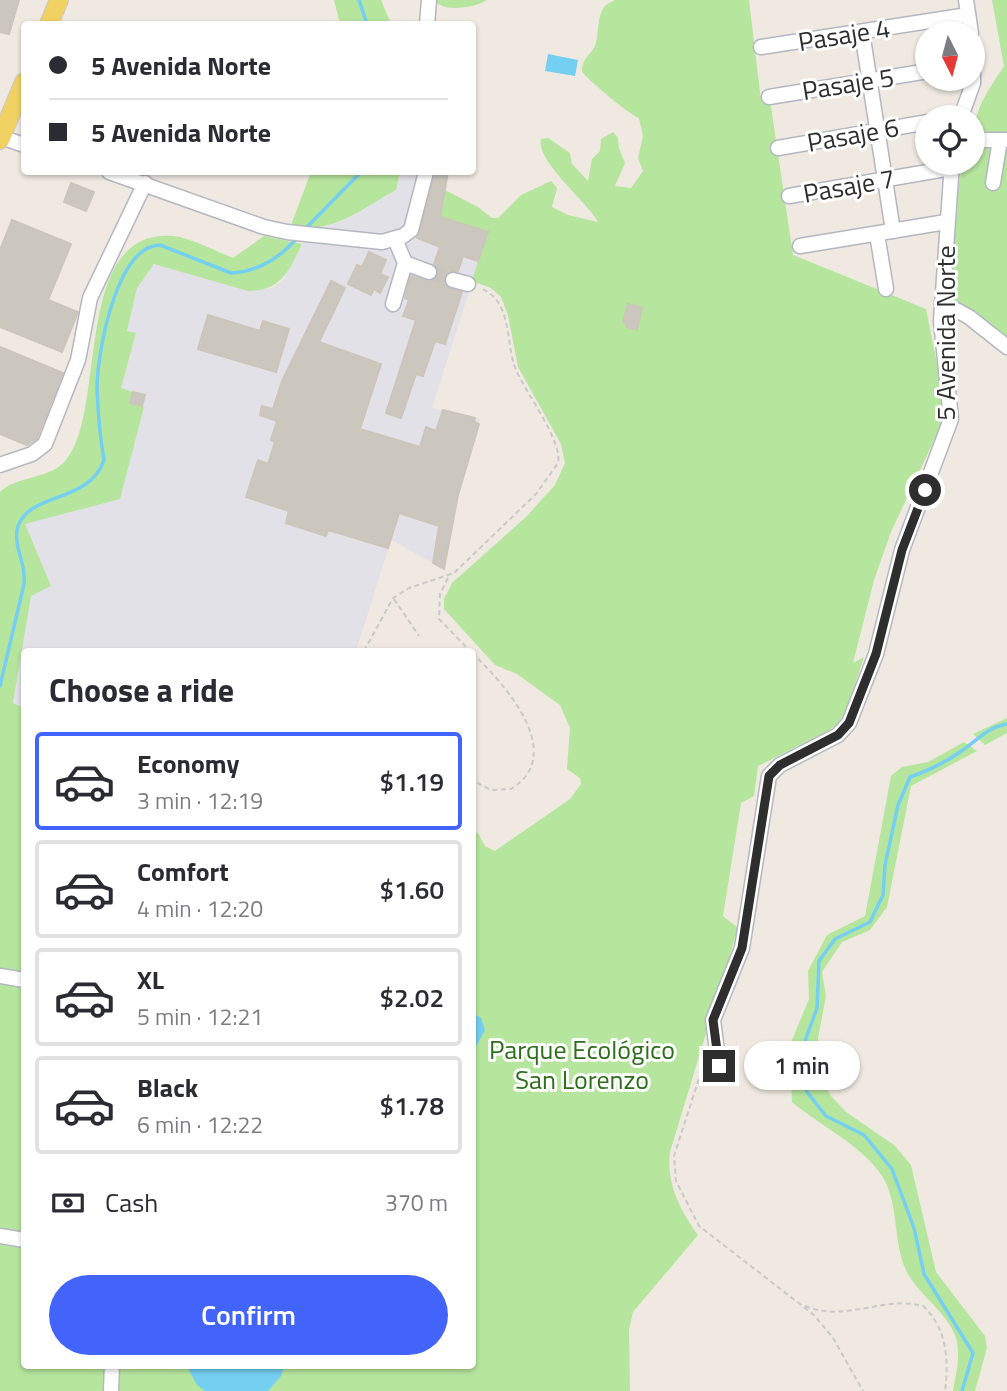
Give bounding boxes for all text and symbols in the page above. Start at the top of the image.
street label: Pasaje 4 [795,8,893,61]
north arrow [915,21,985,91]
map controls [915,21,985,175]
text: 5 Avenida Norte [91,46,271,85]
street label: Pasaje 5 [799,57,897,110]
button: locate [915,105,985,175]
street label: Pasaje 6 [804,107,902,162]
text: 5 Avenida Norte [91,113,271,152]
street label: Pasaje 7 [800,158,898,213]
street label: 5 Avenida Norte [926,245,965,421]
route start [909,474,941,506]
text: Choose a ride [49,666,234,714]
text: Economy [137,744,239,783]
icon: car [53,750,116,813]
text: $1.19 [380,762,444,801]
text: 3 min · 12:19 [137,783,263,818]
text: Comfort [137,852,229,891]
icon: car [53,858,116,921]
text: $1.60 [380,870,444,909]
text: 4 min · 12:20 [137,891,263,926]
text: XL [137,960,164,999]
icon: car [53,966,116,1029]
text: $2.02 [380,978,444,1017]
text: 5 min · 12:21 [137,999,263,1034]
park label: Parque Ecológico San Lorenzo [489,1030,675,1099]
callout: 1 min [744,1042,859,1090]
text: 1 min [774,1048,830,1083]
route end [703,1050,735,1082]
text: Black [137,1068,198,1107]
icon: car [53,1074,116,1137]
text: $1.78 [380,1086,444,1125]
text: 6 min · 12:22 [137,1107,263,1142]
text: Cash [105,1183,158,1222]
icon: cash [49,1184,87,1222]
text: 370 m [385,1185,448,1220]
button: Confirm [49,1275,448,1355]

